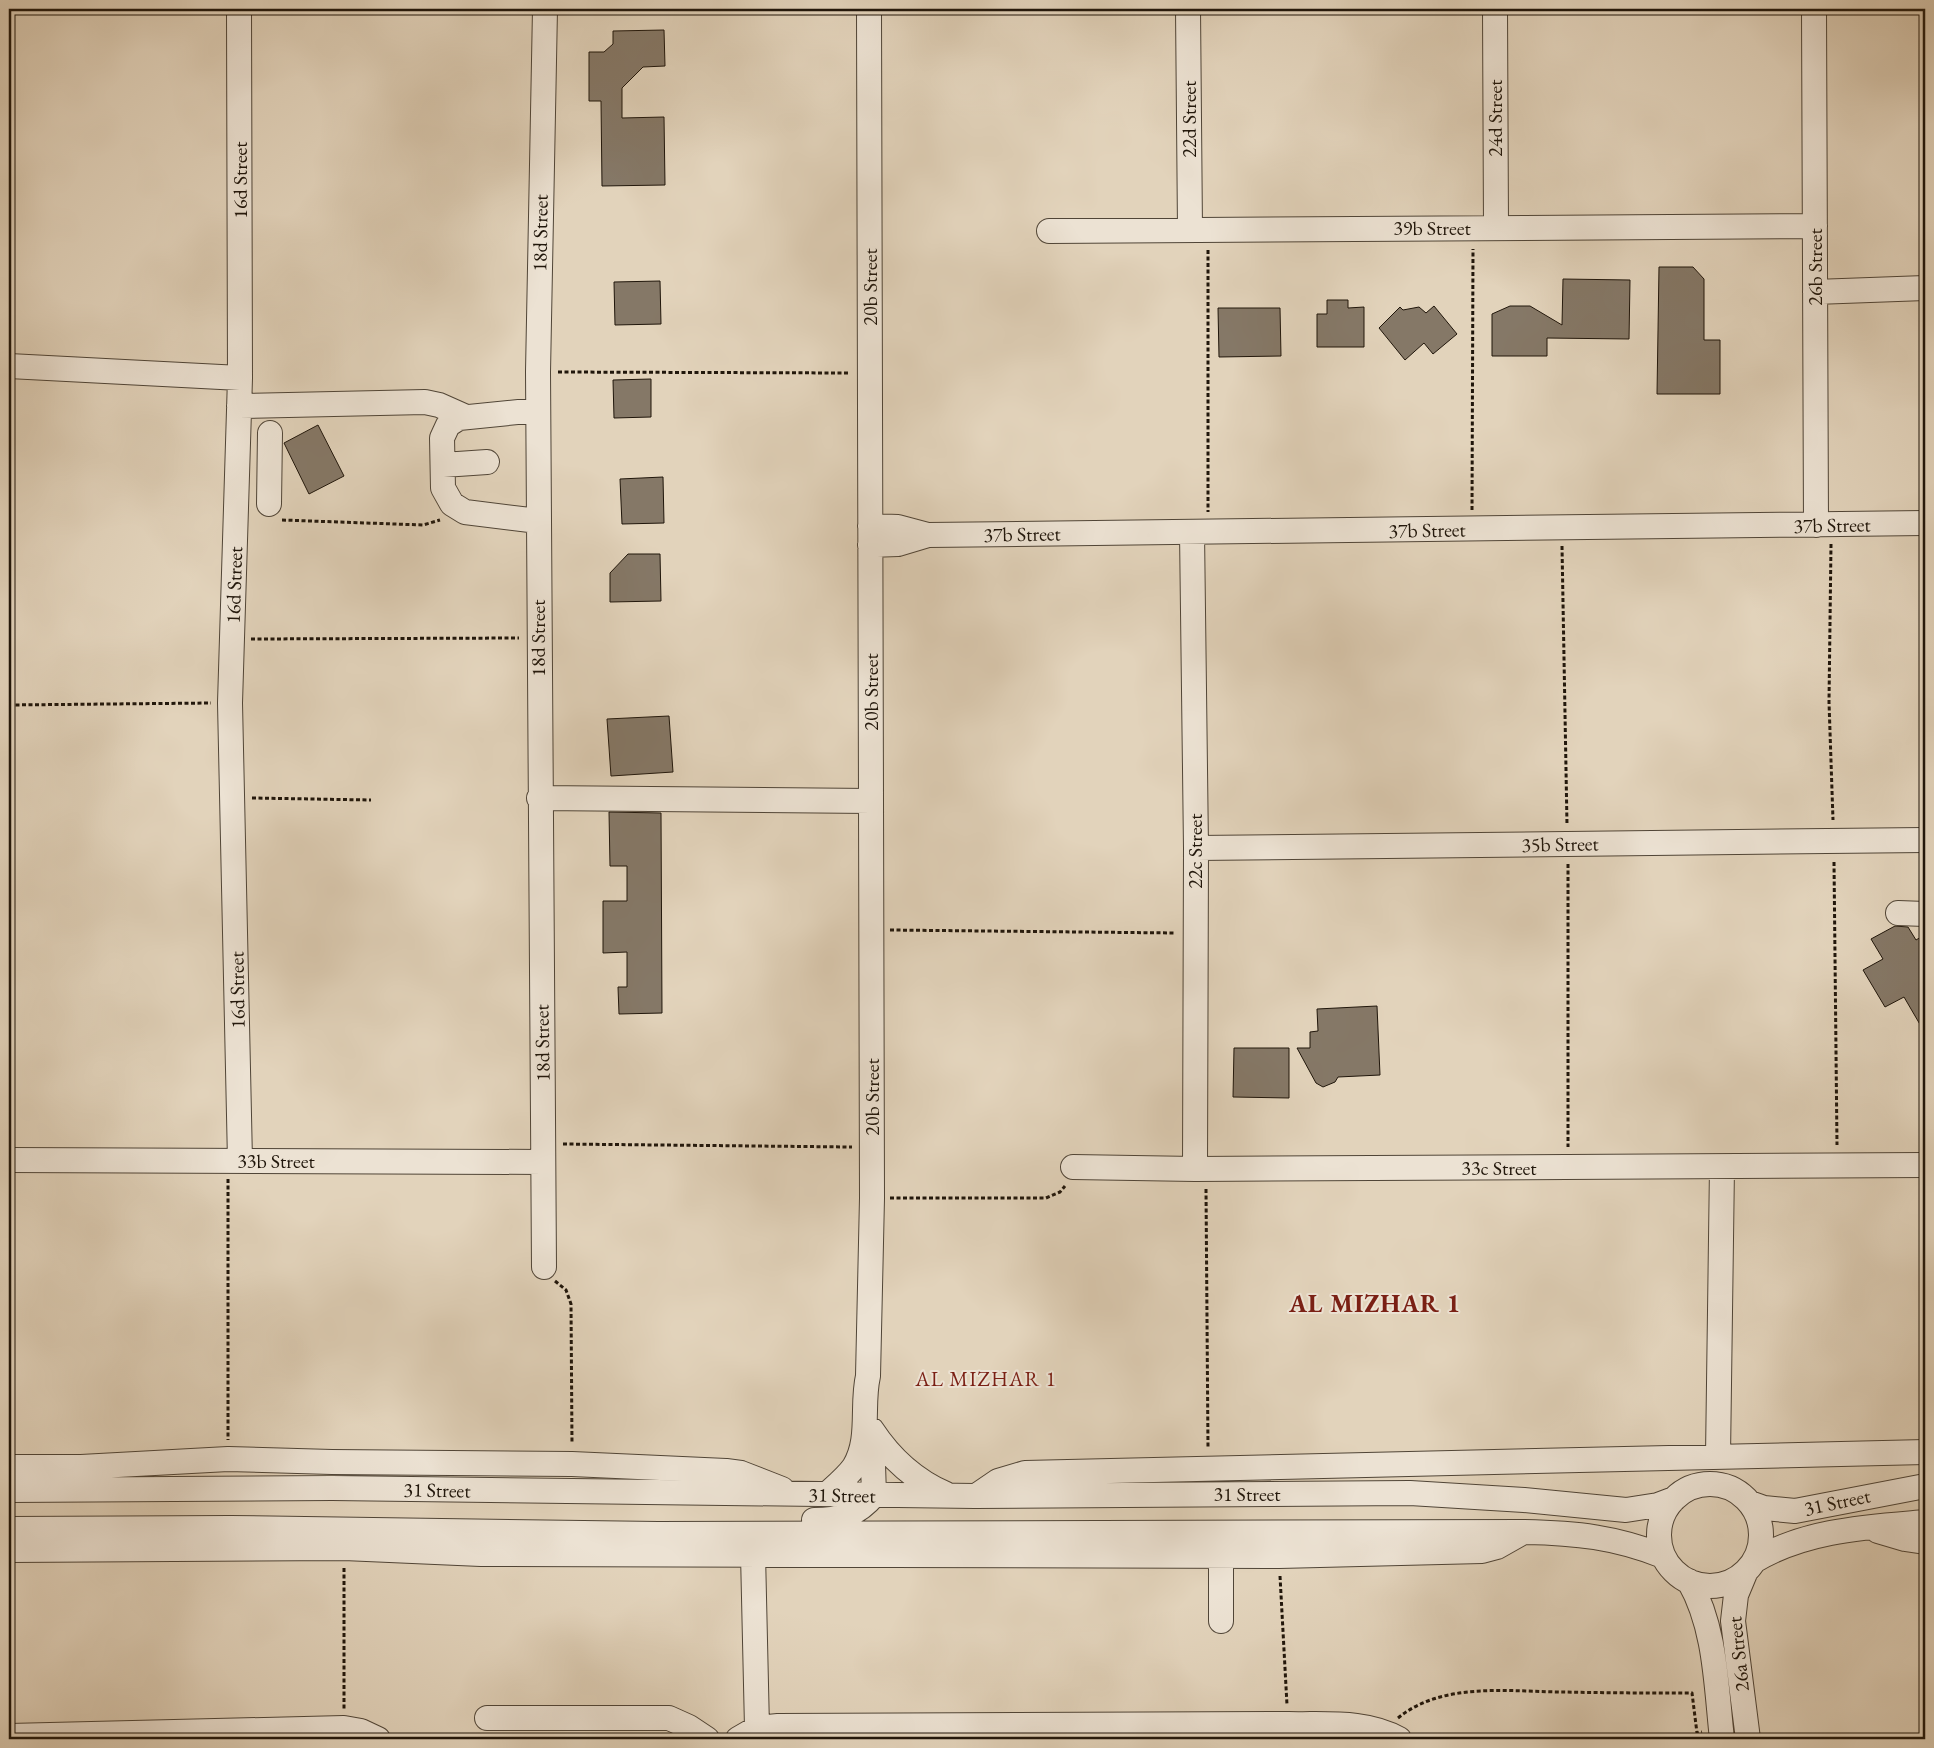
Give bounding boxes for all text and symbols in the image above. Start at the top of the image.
street label: 24d Street [1482,79,1508,157]
street label: 22d Street [1176,80,1202,158]
street label: 16d Street [227,141,253,219]
street label: 18d Street [526,193,554,272]
street label: 39b Street [1393,215,1471,241]
street label: 26b Street [1802,228,1828,306]
street label: 20b Street [857,248,883,326]
street label: 37b Street [1793,511,1872,539]
street label: 37b Street [1388,516,1467,544]
street label: 37b Street [983,520,1062,548]
street label: 16d Street [220,545,248,624]
street label: 18d Street [525,599,551,677]
street label: 20b Street [858,653,884,731]
street label: 22c Street [1182,813,1208,889]
street label: 35b Street [1521,830,1600,858]
street label: 16d Street [223,950,251,1029]
street label: 18d Street [528,1003,556,1082]
street label: 20b Street [859,1058,885,1136]
street label: 33b Street [237,1148,315,1174]
street label: 33c Street [1461,1155,1537,1181]
district label: AL MIZHAR 1 [1288,1287,1461,1319]
district label: AL MIZHAR 1 [914,1365,1057,1392]
street label: 31 Street [403,1476,472,1504]
street label: 31 Street [808,1481,877,1509]
street label: 31 Street [1213,1481,1281,1507]
street label: 31 Street [1801,1482,1873,1522]
street label: 26a Street [1721,1615,1755,1693]

